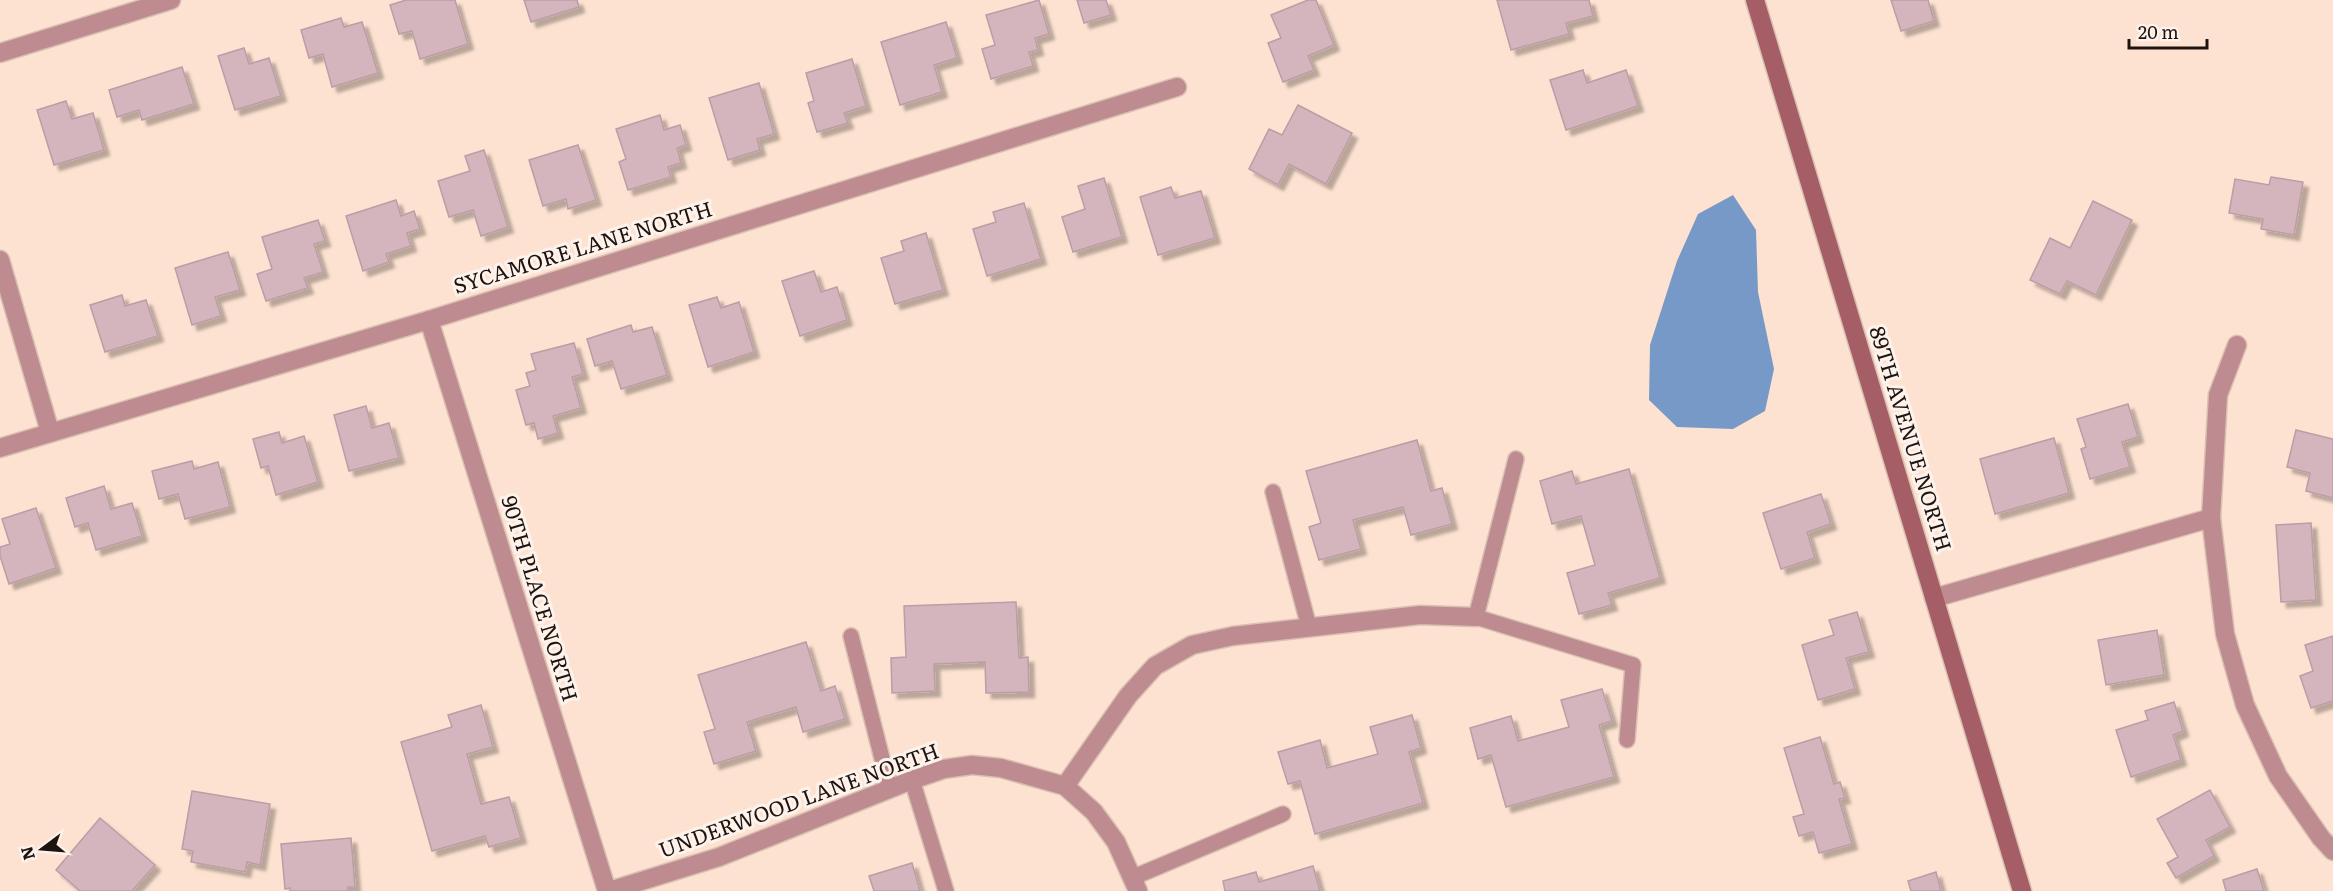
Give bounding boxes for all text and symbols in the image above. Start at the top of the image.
scale bar [2129,12,2207,50]
text: 20 m [2138,18,2179,45]
street label: SYCAMORE LANE NORTH [449,191,716,300]
street label: 89TH AVENUE NORTH [1863,322,1961,555]
street label: 90TH PLACE NORTH [495,492,587,705]
street label: UNDERWOOD LANE NORTH [654,733,943,864]
north arrow [12,819,72,879]
text: N [13,844,40,863]

